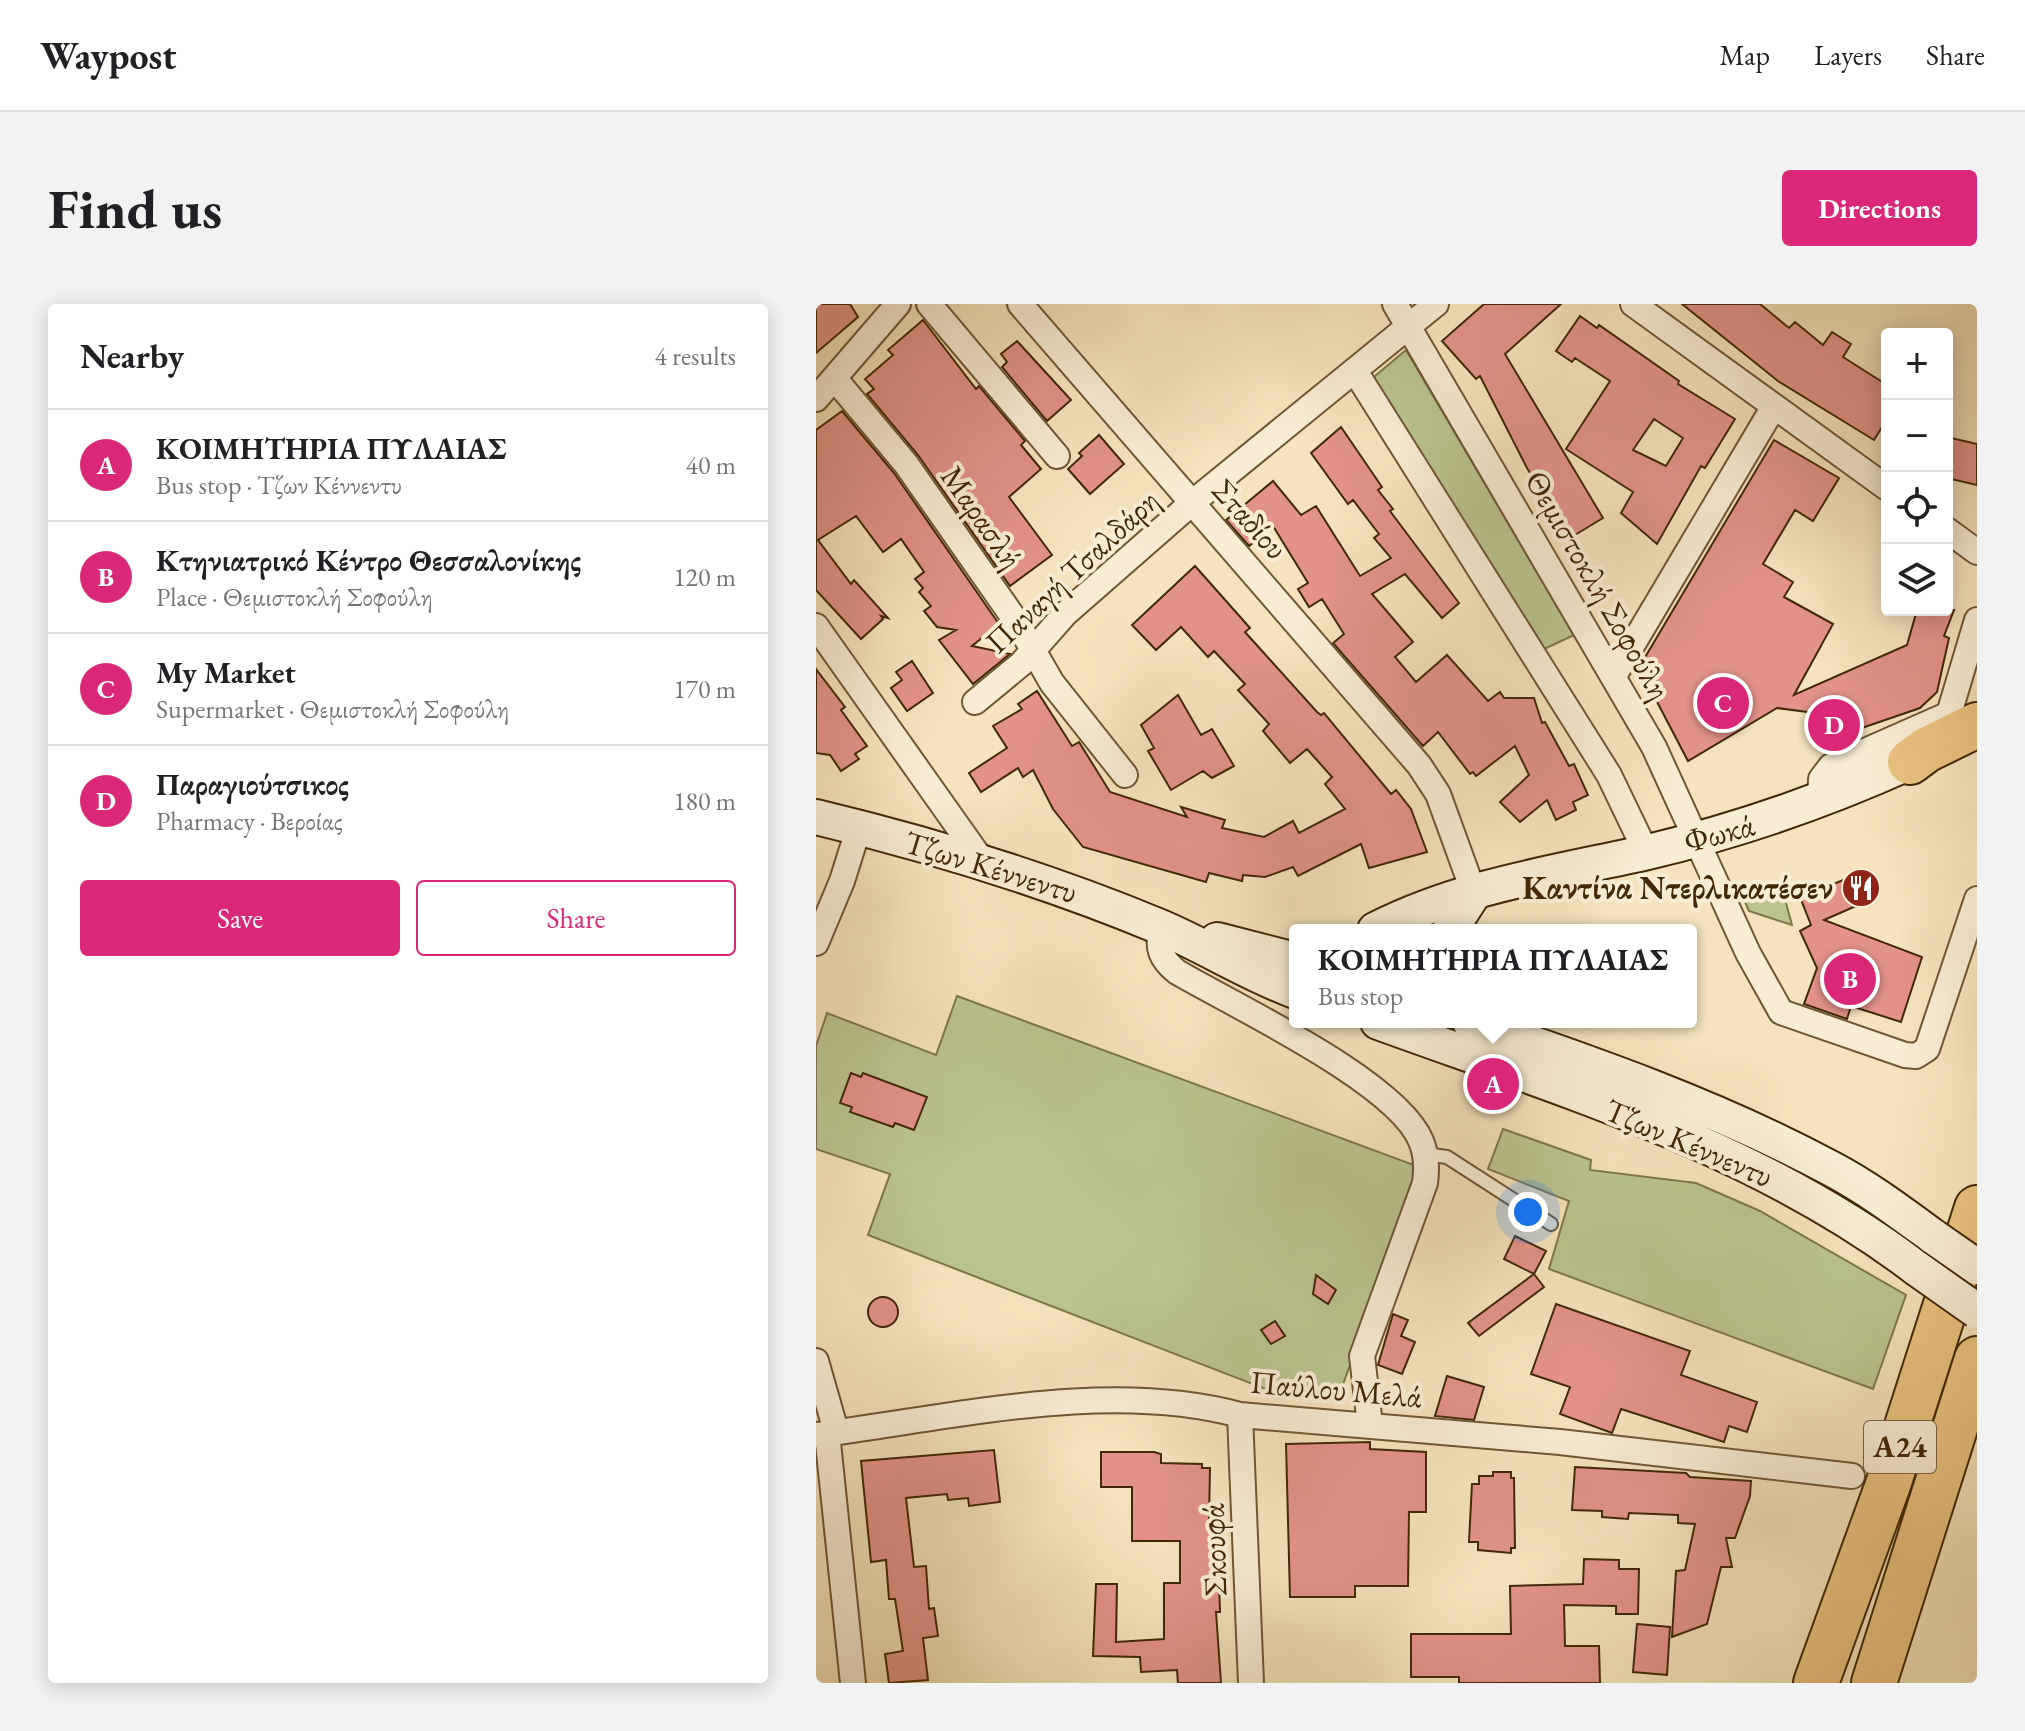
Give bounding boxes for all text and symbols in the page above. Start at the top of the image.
text: Waypost [40,31,177,80]
text: Map [1720,37,1770,73]
text: Layers [1814,37,1882,73]
text: Share [1926,37,1985,73]
button: Directions [1782,170,1977,246]
text: Find us [48,172,222,245]
map controls [1881,328,1953,616]
button: + [1881,328,1953,400]
text: Nearby [80,334,184,378]
text: 4 results [655,339,736,373]
button: − [1881,400,1953,472]
text: ΚΟΙΜΗΤΗΡΙΑ ΠΥΛΑΙΑΣ [156,429,506,468]
text: A [97,448,115,482]
text: 40 m [686,448,736,482]
street label: Μαρασλή [931,457,1033,577]
street label: Θεμιστοκλή Σοφούλη [1515,463,1681,707]
text: Bus stop · Τζων Κέννεντυ [156,468,402,502]
street label: Σταδίου [1203,470,1297,568]
button: locate [1881,472,1953,544]
street label: Παναγή Τσαλδάρη [976,480,1168,662]
text: Κτηνιατρικό Κέντρο Θεσσαλονίκης [156,541,581,580]
button: layers [1881,544,1953,616]
text: B [98,560,114,594]
text: 120 m [673,560,736,594]
text: Place · Θεμιστοκλή Σοφούλη [156,580,433,614]
text: My Market [156,653,296,692]
text: C [97,672,115,706]
text: 170 m [673,672,736,706]
pin: C [1697,673,1749,733]
text: Supermarket · Θεμιστοκλή Σοφούλη [156,692,509,726]
pin: D [1808,695,1860,755]
text: Παραγιούτσικος [156,765,349,804]
text: D [96,784,116,818]
text: 180 m [673,784,736,818]
street label: Φωκά [1679,803,1759,863]
text: Pharmacy · Βεροίας [156,804,343,838]
street label: Τζων Κέννεντυ [900,821,1082,913]
place label: Καντίνα Ντερλικατέσεν [1522,867,1833,909]
restaurant icon: Καντίνα Ντερλικατέσεν [1840,867,1882,909]
button: Save [80,880,400,956]
button: Share [416,880,736,956]
popup [1289,924,1697,1028]
text: ΚΟΙΜΗΤΗΡΙΑ ΠΥΛΑΙΑΣ [1318,940,1668,979]
pin: B [1824,949,1876,1009]
text: Bus stop [1318,979,1403,1013]
pin: A [1467,1054,1519,1114]
street label: Τζων Κέννεντυ [1599,1089,1779,1197]
your location [1508,1192,1548,1232]
street label: Παύλου Μελά [1249,1361,1424,1417]
road number: Α24 [1864,1421,1936,1473]
street label: Σκουφά [1191,1502,1237,1597]

